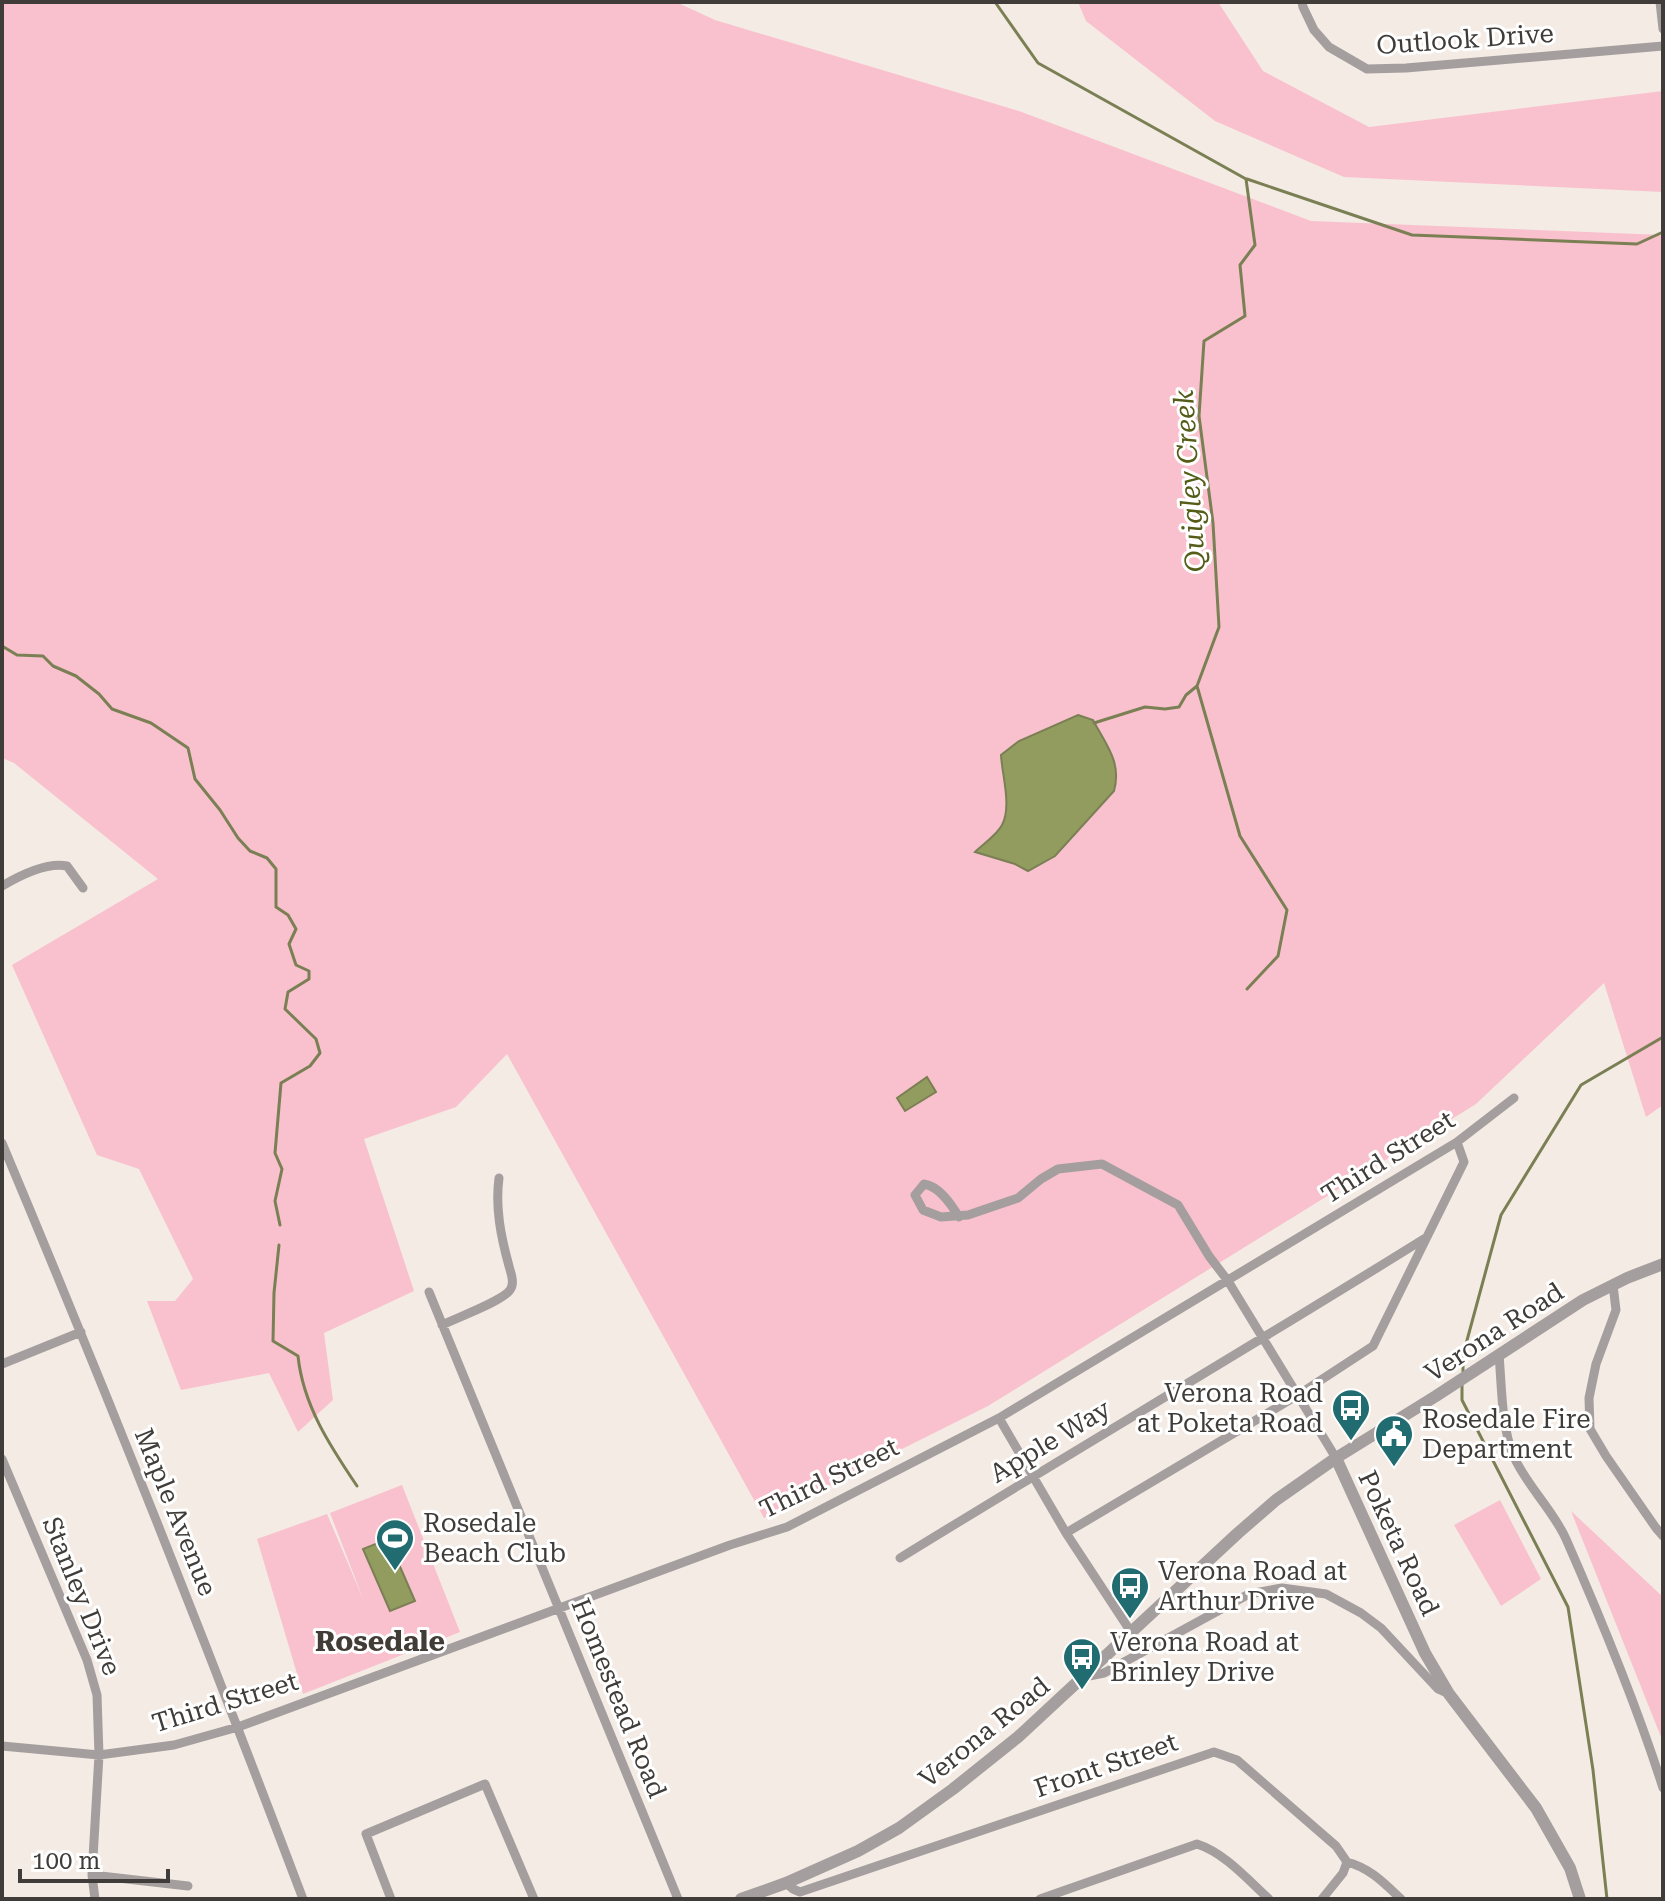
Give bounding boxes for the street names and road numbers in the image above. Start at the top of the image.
street label: Outlook Drive [1375,18,1555,60]
street label: Third Street [1316,1104,1460,1210]
street label: Verona Road [1419,1276,1569,1388]
street label: Apple Way [984,1393,1116,1489]
street label: Maple Avenue [129,1424,223,1600]
street label: Third Street [755,1431,904,1525]
street label: Poketa Road [1352,1466,1446,1620]
street label: Stanley Drive [37,1512,127,1680]
street label: Homestead Road [565,1594,673,1802]
street label: Third Street [149,1666,302,1738]
street label: Verona Road [913,1670,1055,1794]
street label: Front Street [1031,1726,1182,1803]

